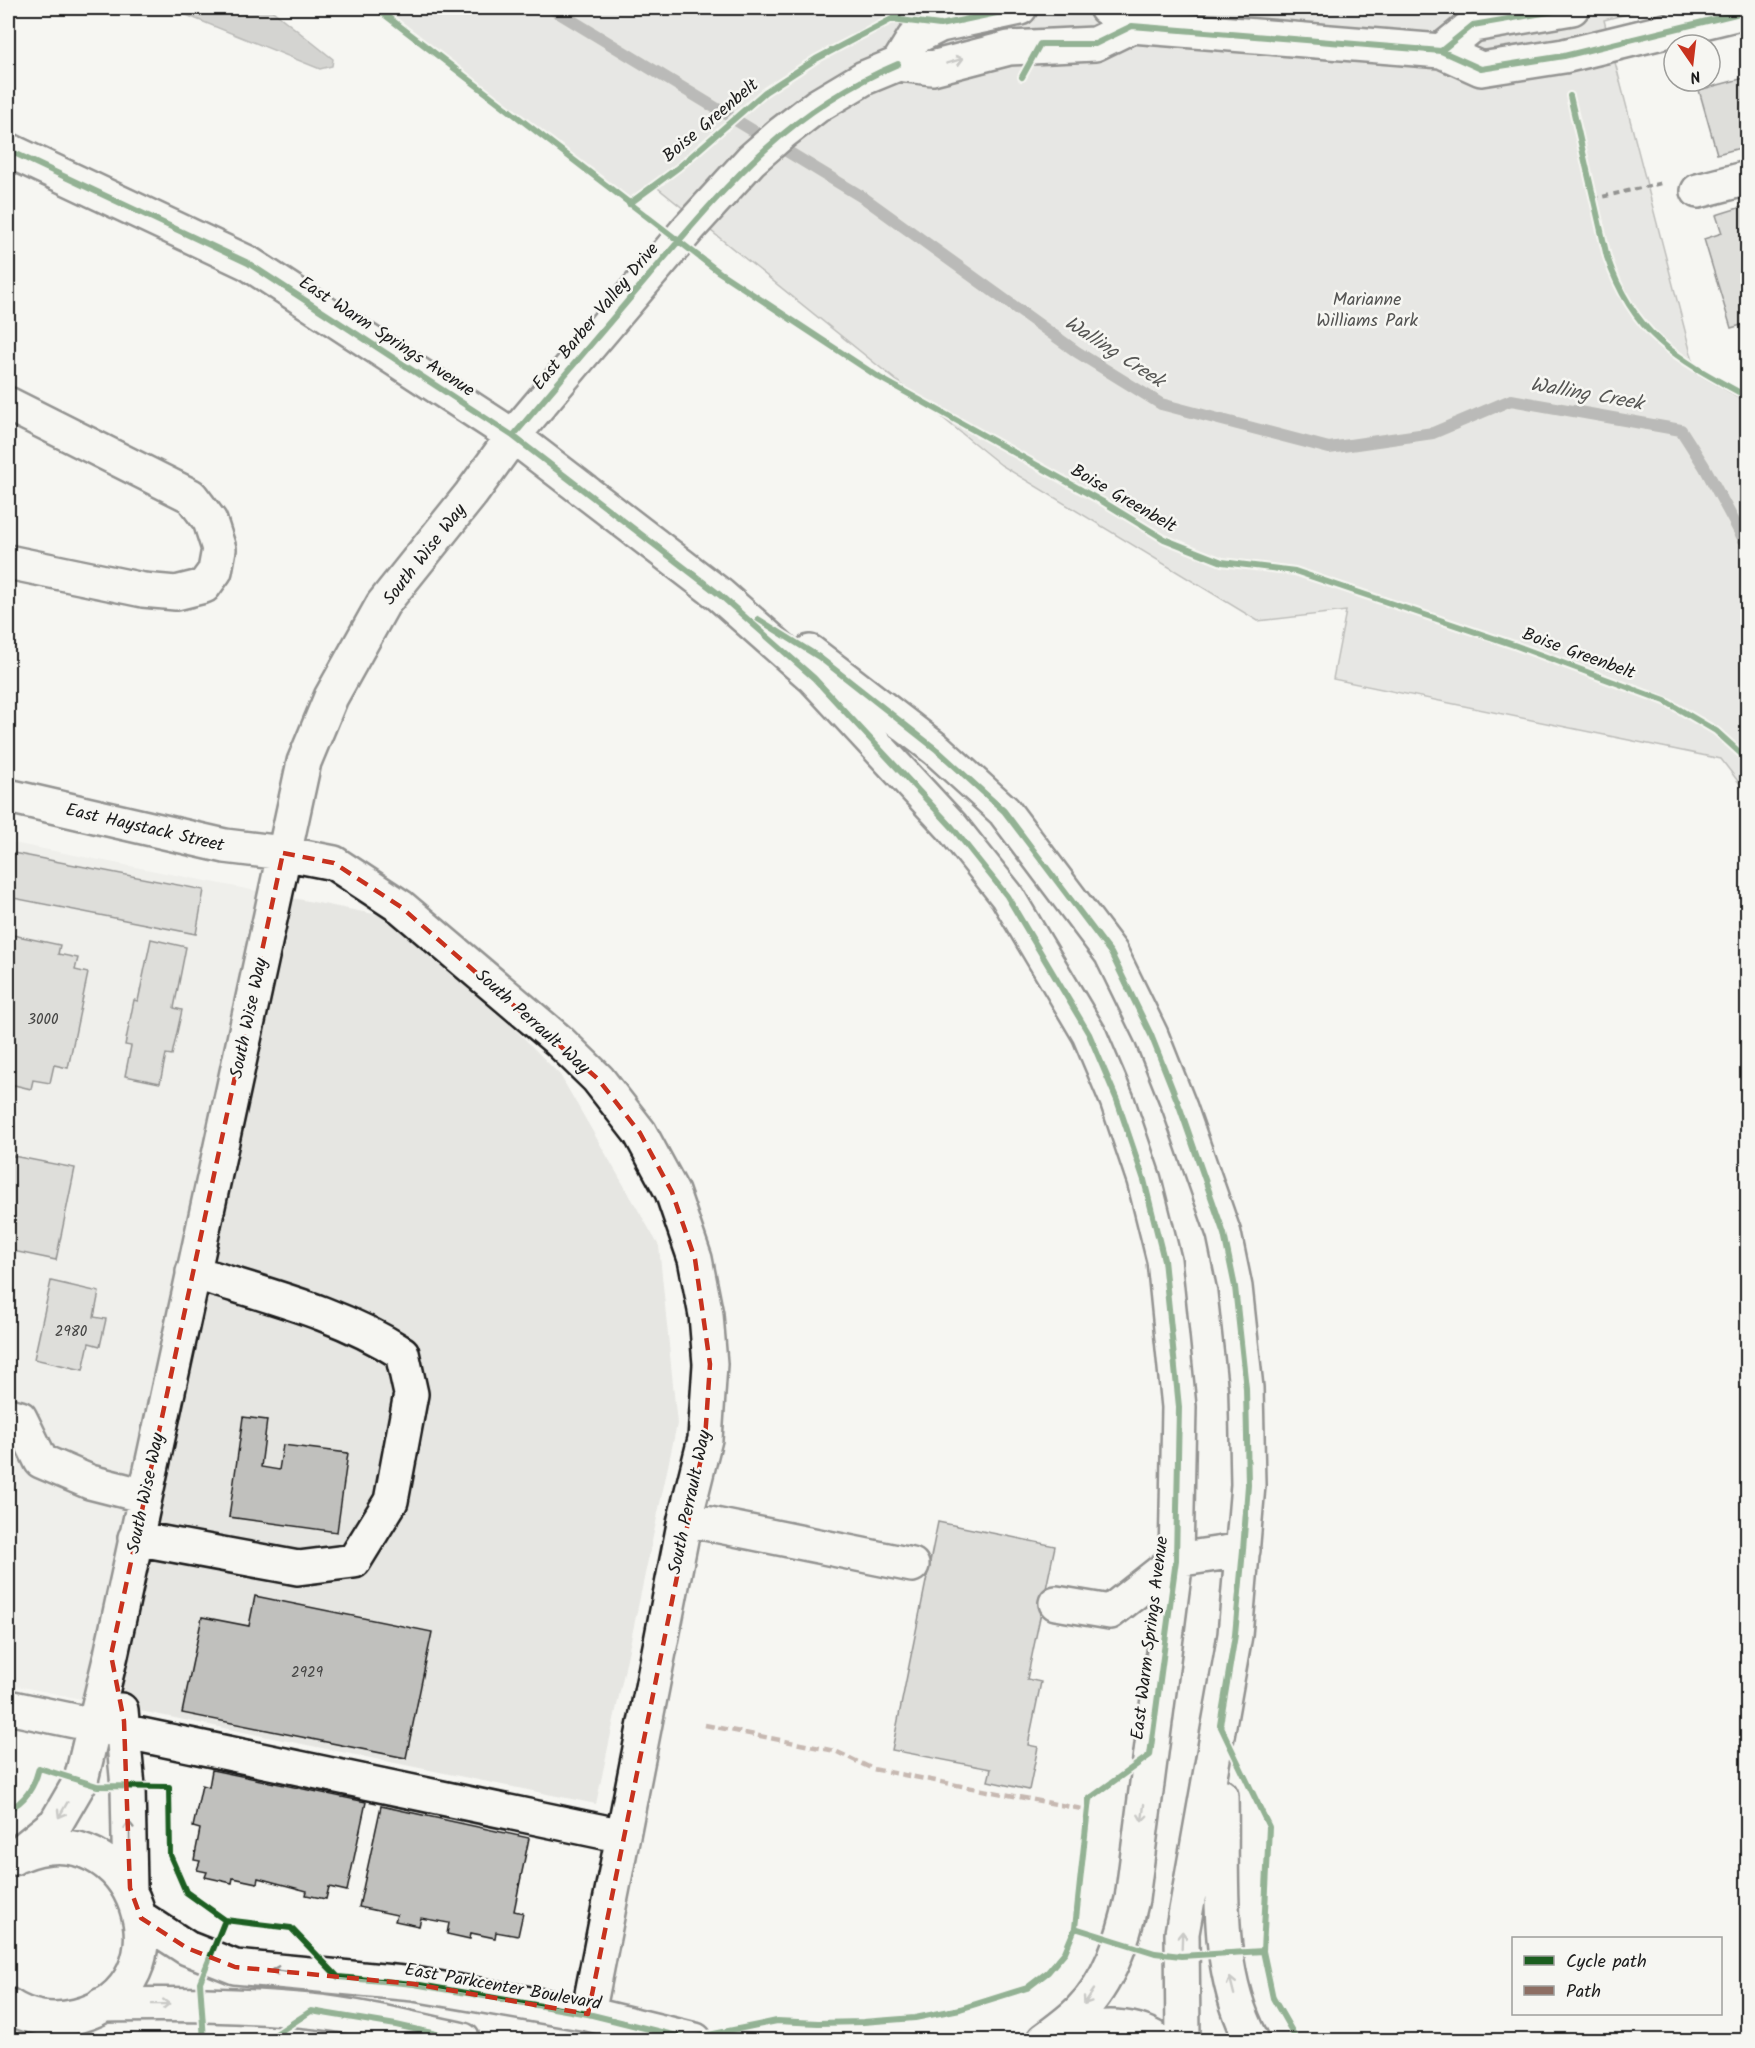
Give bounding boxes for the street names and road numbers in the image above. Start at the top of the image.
street label: Boise Greenbelt [656,71,766,170]
street label: East Barber Valley Drive [525,237,667,397]
street label: East Warm Springs Avenue [292,269,480,405]
street label: Boise Greenbelt [1065,457,1183,542]
street label: South Wise Way [376,497,475,612]
street label: Boise Greenbelt [1518,621,1640,689]
street label: East Haystack Street [62,796,228,861]
street label: South Wise Way [223,955,277,1081]
street label: South Perrault Way [468,962,597,1082]
street label: South Perrault Way [661,1427,720,1577]
street label: South Wise Way [120,1430,174,1556]
street label: East Warm Springs Avenue [1124,1535,1177,1742]
street label: East Parkcenter Boulevard [402,1956,604,2019]

